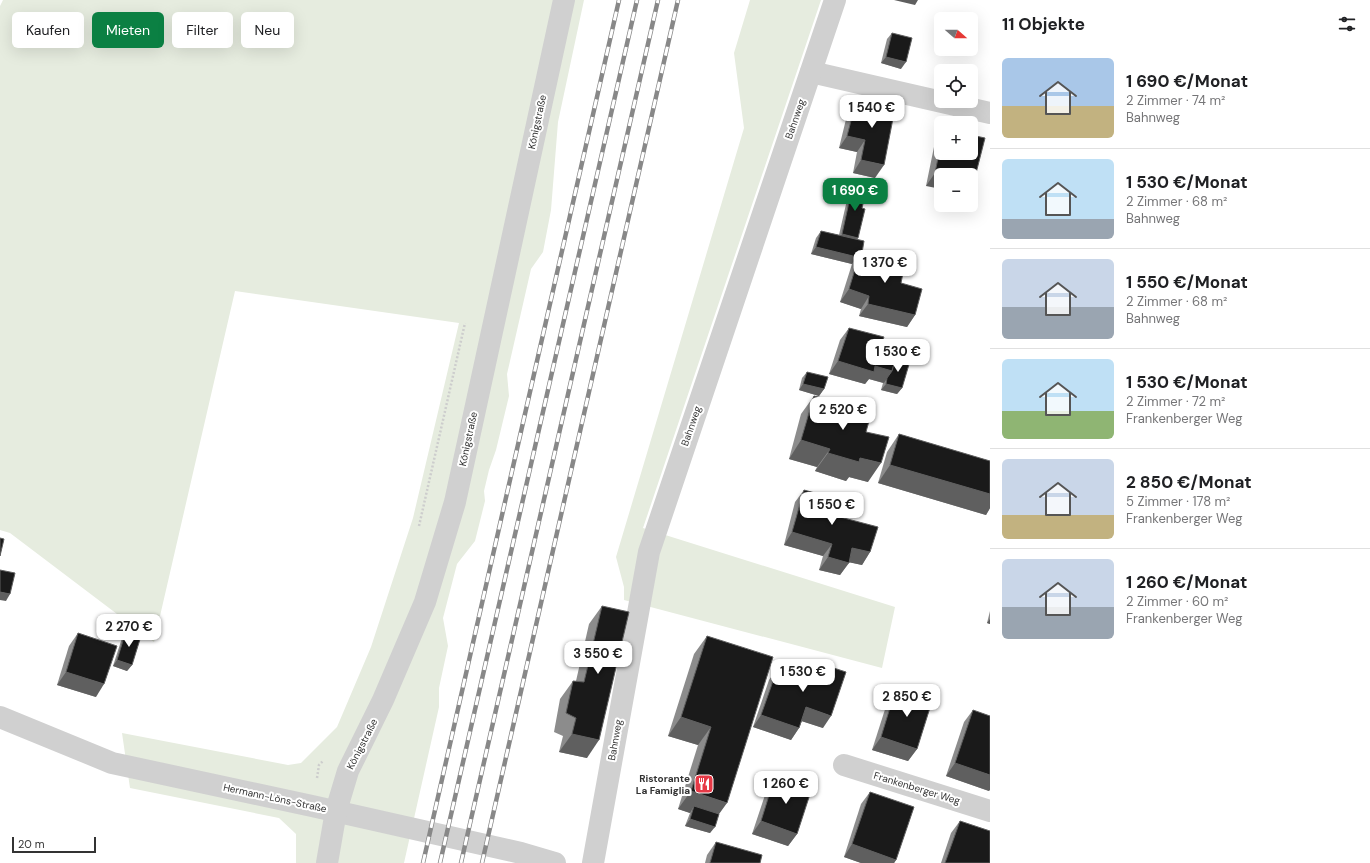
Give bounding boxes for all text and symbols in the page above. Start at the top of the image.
chip: Kaufen [12,12,84,48]
chip: Mieten [92,12,164,48]
chip: Filter [172,12,233,48]
chip: Neu [241,12,294,48]
north arrow [934,12,978,56]
map controls [934,12,978,212]
text: 11 Objekte [1002,13,1085,35]
icon: filters [1336,13,1358,35]
button: locate [934,64,978,108]
text: 1 690 €/Monat [1126,70,1248,92]
icon: home [1034,74,1082,122]
text: 2 Zimmer · 74 m² [1126,92,1225,109]
street label: Königstraße [525,93,549,150]
pin: 1 540 € [835,95,909,129]
street label: Bahnweg [782,97,808,141]
text: 1 540 € [849,99,895,116]
text: Bahnweg [1126,109,1180,126]
button: + [934,116,978,160]
button: − [934,168,978,212]
text: 1 530 €/Monat [1126,171,1248,193]
icon: home [1034,175,1082,223]
pin: 1 690 € [818,178,892,212]
text: 1 690 € [832,182,878,199]
text: 2 Zimmer · 68 m² [1126,193,1227,210]
text: Bahnweg [1126,210,1180,227]
pin: 1 370 € [848,250,922,284]
text: 1 370 € [863,254,907,271]
text: 1 550 €/Monat [1126,271,1248,293]
icon: home [1034,275,1082,323]
text: 2 Zimmer · 68 m² [1126,293,1227,310]
text: Bahnweg [1126,310,1180,327]
pin: 1 530 € [861,339,935,373]
text: 1 530 € [875,343,921,360]
text: 1 530 €/Monat [1126,371,1248,393]
icon: home [1034,375,1082,423]
text: 2 Zimmer · 72 m² [1126,393,1225,410]
pin: 2 520 € [806,397,880,431]
text: 2 520 € [819,401,867,418]
street label: Bahnweg [678,404,704,448]
street label: Königstraße [456,410,480,467]
text: Frankenberger Weg [1126,410,1243,427]
text: 2 850 €/Monat [1126,471,1252,493]
icon: home [1034,475,1082,523]
pin: 1 550 € [795,492,869,526]
text: 5 Zimmer · 178 m² [1126,493,1230,510]
text: 1 550 € [809,496,855,513]
text: Frankenberger Weg [1126,510,1243,527]
text: 1 260 €/Monat [1126,571,1247,593]
icon: home [1034,575,1082,623]
text: 2 Zimmer · 60 m² [1126,593,1228,610]
text: Frankenberger Weg [1126,610,1243,627]
pin: 2 270 € [92,614,166,648]
text: 2 270 € [105,618,153,635]
pin: 3 550 € [561,641,635,675]
text: 3 550 € [573,645,623,662]
pin: 1 530 € [766,659,840,693]
text: 1 530 € [780,663,826,680]
pin: 2 850 € [870,684,944,718]
text: 2 850 € [882,688,932,705]
street label: Königstraße [344,716,380,772]
street label: Bahnweg [605,718,625,762]
street label: Frankenberger Weg [872,769,962,807]
pin: 1 260 € [749,771,823,805]
place label: Ristorante La Famiglia [636,772,690,797]
restaurant icon: Ristorante La Famiglia [693,773,715,795]
text: 1 260 € [763,775,809,792]
street label: Hermann-Löns-Straße [222,781,328,815]
scale bar [12,835,96,854]
text: 20 m [18,837,44,851]

